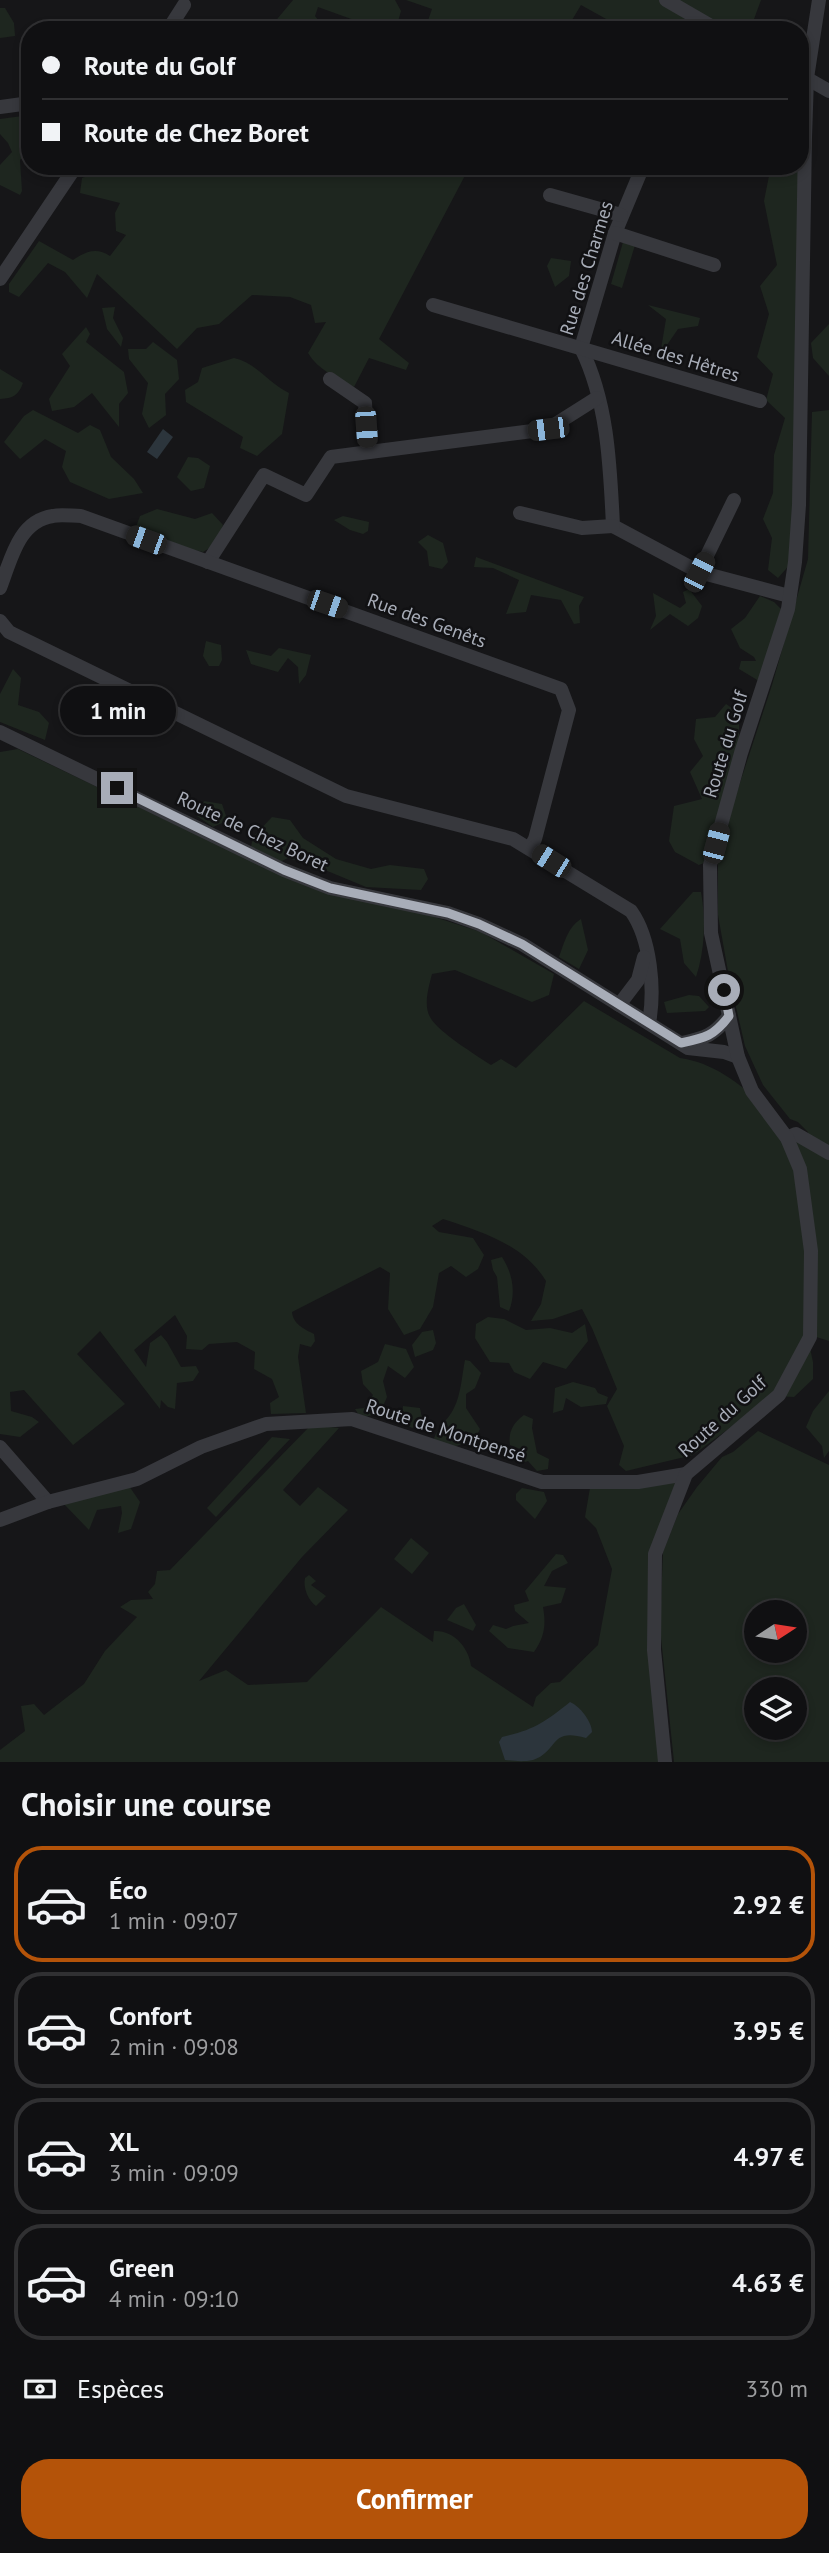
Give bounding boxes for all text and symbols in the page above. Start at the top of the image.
text: Route du Golf [84,49,235,82]
text: Route de Chez Boret [84,116,309,149]
street label: Rue des Charmes [554,198,618,338]
street label: Allée des Hêtres [609,325,743,387]
car [355,405,378,449]
car [526,416,571,442]
car [123,523,170,557]
car [681,549,718,595]
car [304,587,351,621]
street label: Rue des Genêts [364,587,490,653]
callout: 1 min [59,686,175,736]
street label: Route du Golf [697,687,753,800]
text: 1 min [90,696,146,725]
route end [101,772,133,804]
street label: Route de Chez Boret [173,785,333,877]
car [701,820,732,866]
car [528,841,575,881]
route start [708,974,740,1006]
street label: Route du Golf [673,1369,772,1462]
street label: Route de Montpensé [363,1393,529,1467]
north arrow [744,1600,807,1662]
map controls [744,1600,807,1740]
button: layers [744,1677,807,1740]
text: Choisir une course [21,1783,271,1825]
icon: car [25,1873,88,1936]
text: Éco [109,1873,147,1906]
text: 2.92 € [732,1888,804,1921]
text: 1 min · 09:07 [109,1906,239,1935]
icon: car [25,1999,88,2062]
text: Confort [109,1999,192,2032]
text: 3.95 € [732,2014,804,2047]
text: 2 min · 09:08 [109,2032,239,2061]
icon: car [25,2125,88,2188]
text: XL [109,2125,139,2158]
text: 4.97 € [733,2140,804,2173]
text: 3 min · 09:09 [109,2158,239,2187]
icon: car [25,2251,88,2314]
text: Green [109,2251,174,2284]
text: 4.63 € [732,2266,804,2299]
text: 4 min · 09:10 [109,2284,239,2313]
icon: cash [21,2370,59,2408]
text: Espèces [77,2372,164,2405]
text: 330 m [746,2374,808,2403]
button: Confirmer [21,2459,808,2539]

